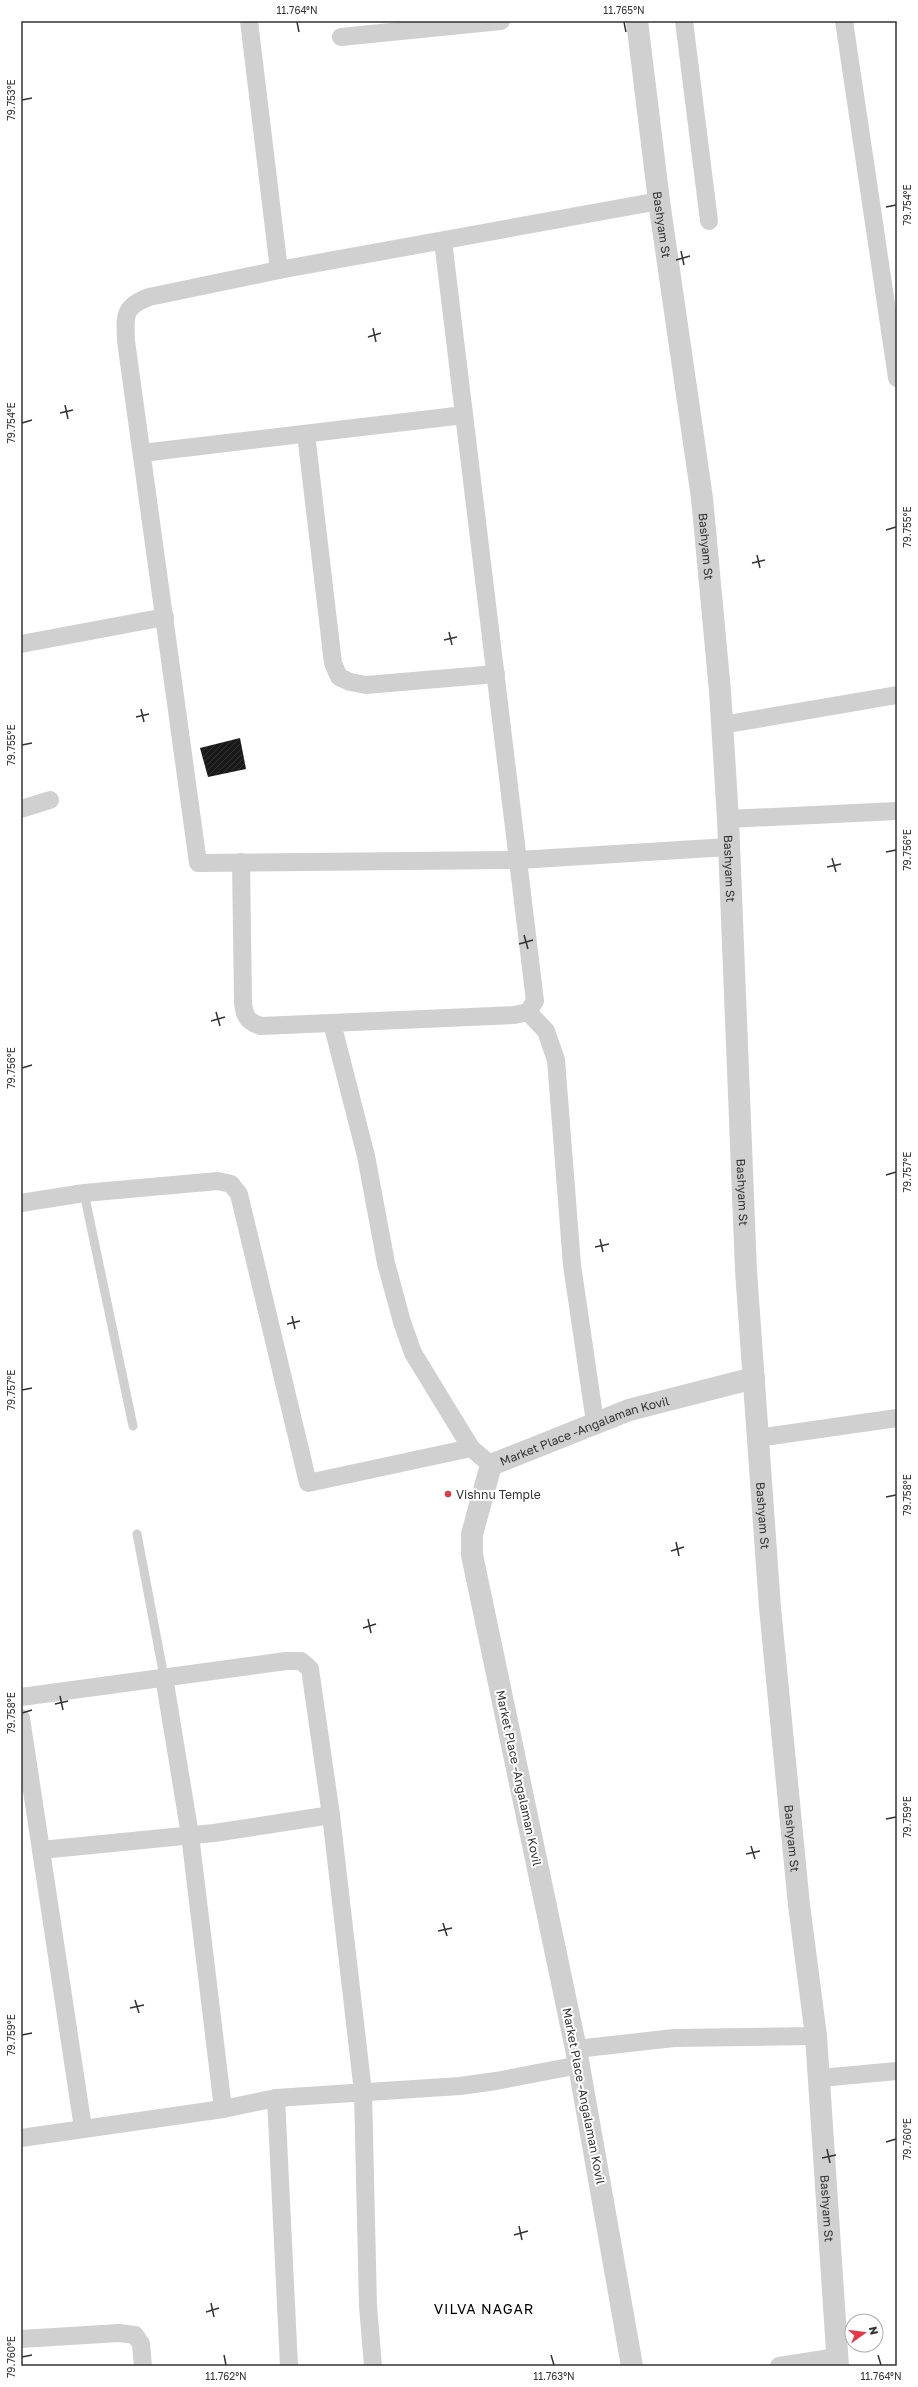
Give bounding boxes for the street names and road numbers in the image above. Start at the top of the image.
street label: Bashyam St [650,190,675,259]
street label: Bashyam St [696,512,717,581]
street label: Bashyam St [721,834,739,903]
street label: Bashyam St [734,1158,752,1226]
street label: Market Place -Angalaman Kovil [497,1393,671,1468]
street label: Bashyam St [754,1481,773,1550]
street label: Market Place -Angalaman Kovil [493,1689,545,1867]
street label: Bashyam St [782,1804,803,1873]
street label: Market Place -Angalaman Kovil [560,2007,609,2186]
street label: Bashyam St [818,2174,837,2243]

